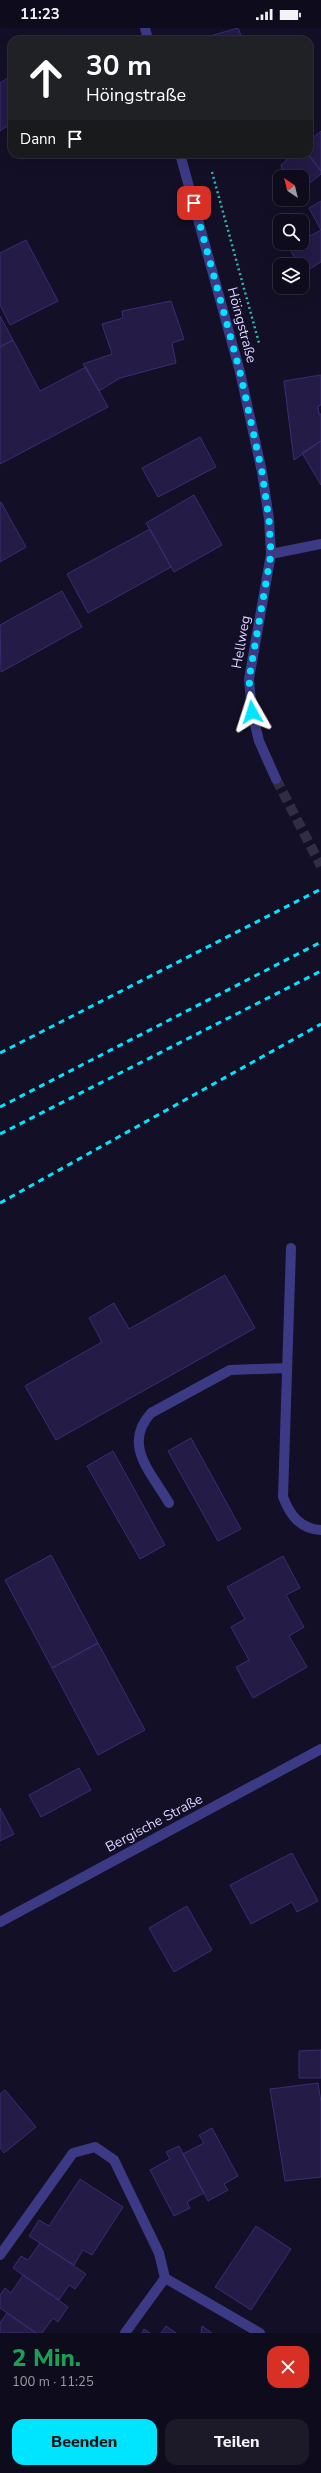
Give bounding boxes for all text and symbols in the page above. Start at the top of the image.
text: 11:23 [20,4,60,24]
text: 30 m [86,47,152,85]
icon: ahead [20,52,72,104]
text: Höingstraße [86,83,186,107]
icon: arrive [64,128,86,150]
text: Dann [20,129,56,149]
north arrow [273,170,309,206]
map controls [273,170,309,294]
pin [177,186,211,220]
icon: arrive [183,192,205,214]
button: search [273,214,309,250]
button: layers [273,258,309,294]
street label: Höingstraße [223,285,261,365]
street label: Hellweg [227,614,255,670]
position arrow [231,691,273,733]
street label: Bergische Straße [102,1789,206,1857]
text: 2 Min. [12,2342,81,2374]
button: close [267,2346,309,2388]
text: 100 m · 11:25 [12,2373,94,2391]
button: Beenden [12,2419,157,2465]
button: Teilen [165,2419,309,2465]

